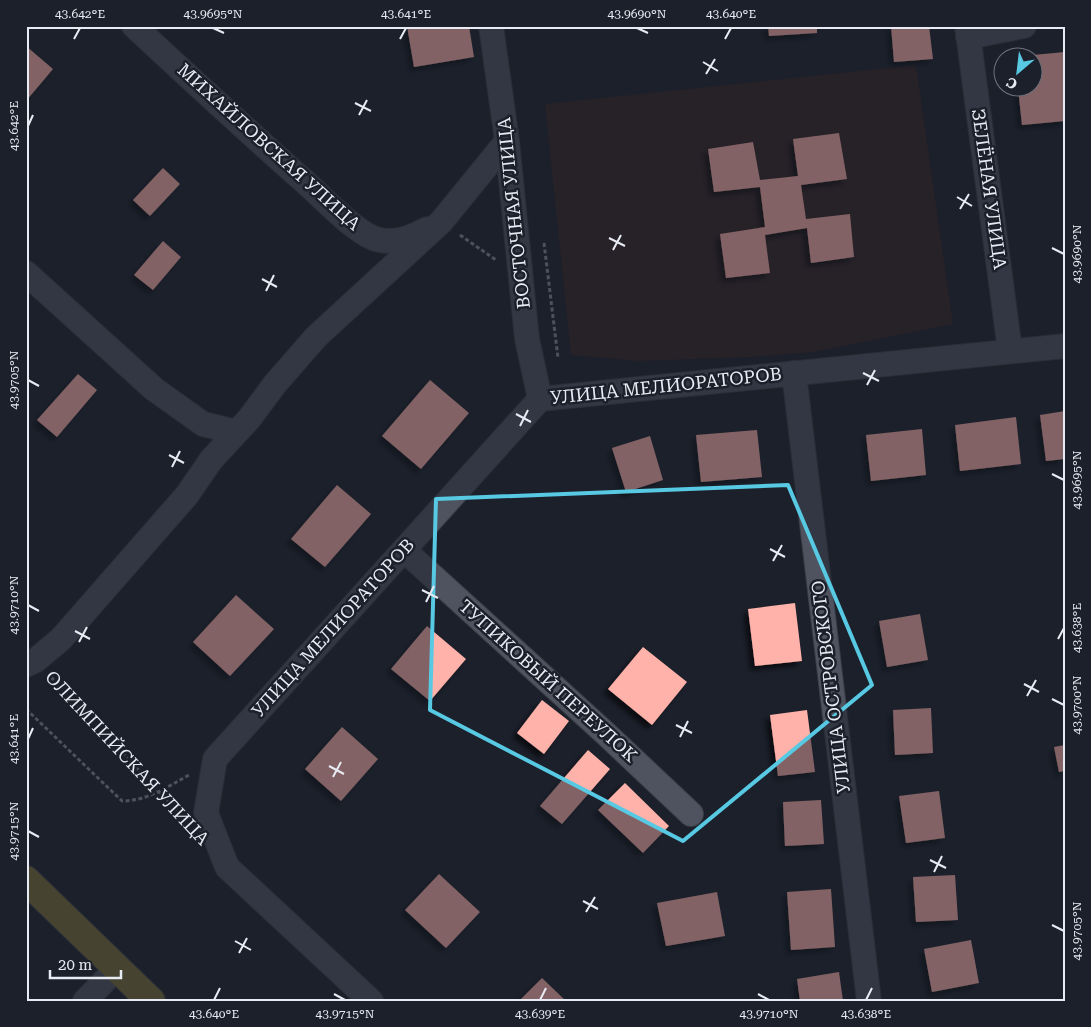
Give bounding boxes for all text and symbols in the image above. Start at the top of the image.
text: 43.642°E [55,7,105,21]
text: 43.9695°N [184,7,243,21]
text: 43.641°E [381,7,431,21]
text: 43.9690°N [608,7,667,21]
text: 43.640°E [706,7,756,21]
north arrow [994,48,1044,98]
street label: МИХАЙЛОВСКАЯ УЛИЦА [174,59,365,235]
text: С [1004,74,1020,93]
text: 43.642°E [7,101,21,151]
street label: ЗЕЛЁНАЯ УЛИЦА [968,107,1011,271]
street label: ВОСТОЧНАЯ УЛИЦА [493,116,534,310]
text: 43.9690°N [1070,224,1084,283]
text: 43.9705°N [7,350,21,409]
street label: УЛИЦА МЕЛИОРАТОРОВ [549,363,783,408]
text: 43.9695°N [1070,450,1084,509]
street label: УЛИЦА МЕЛИОРАТОРОВ [247,534,418,721]
text: 43.9710°N [7,575,21,634]
street label: УЛИЦА ОСТРОВСКОГО [807,579,854,795]
street label: ТУПИКОВЫЙ ПЕРЕУЛОК [455,595,642,766]
text: 43.638°E [1070,603,1084,653]
street label: ОЛИМПИЙСКАЯ УЛИЦА [41,666,214,849]
text: 43.9700°N [1070,675,1084,734]
text: 43.641°E [7,714,21,764]
text: 43.9715°N [7,801,21,860]
text: 43.9705°N [1070,901,1084,960]
scale bar [50,947,121,979]
text: 20 m [58,956,93,974]
text: 43.640°E [189,1007,239,1021]
text: 43.9715°N [316,1007,375,1021]
text: 43.639°E [515,1007,565,1021]
text: 43.9710°N [740,1007,799,1021]
text: 43.638°E [841,1007,891,1021]

